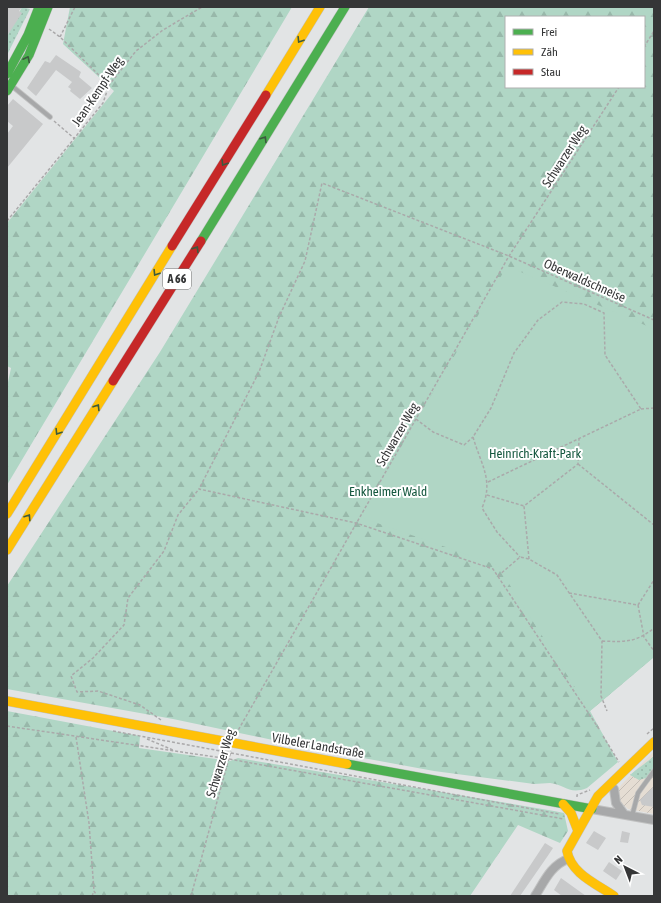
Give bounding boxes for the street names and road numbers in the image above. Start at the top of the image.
street label: Jean-Kempf-Weg [69,53,126,129]
street label: Schwarzer Weg [539,122,590,190]
street label: Oberwaldschneise [542,256,628,305]
road number: A 66 [163,269,191,289]
street label: Schwarzer Weg [373,400,422,469]
street label: Schwarzer Weg [203,727,238,799]
street label: Vilbeler Landstraße [271,730,365,761]

